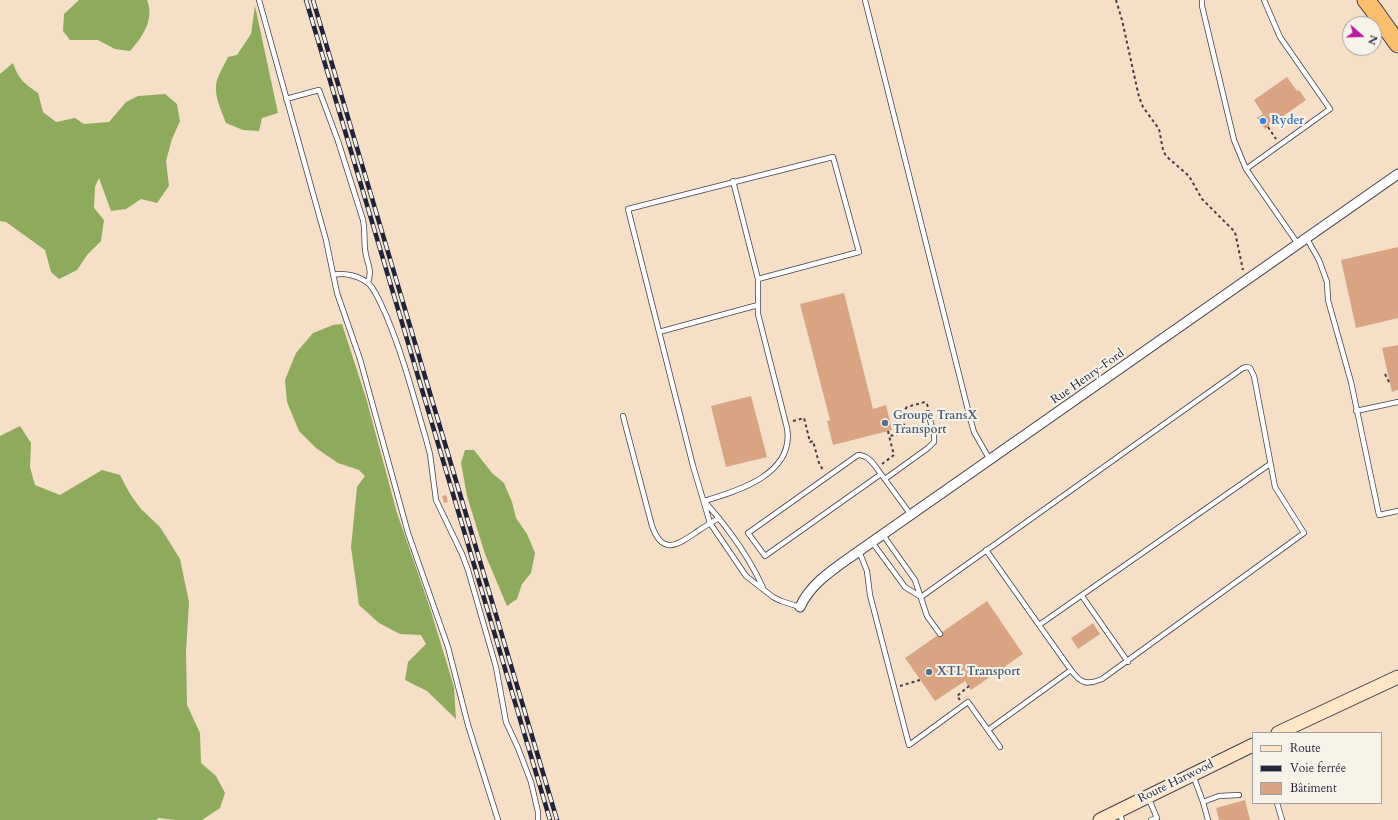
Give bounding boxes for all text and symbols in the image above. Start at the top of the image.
north arrow [1342,16,1382,56]
text: N [1364,33,1381,47]
place label: Ryder [1271,114,1304,128]
marker: Ryder [1258,116,1268,126]
street label: Rue Henry-Ford [1049,346,1127,408]
place label: Groupe TransX Transport [893,409,978,437]
marker: Groupe TransX Transport [880,418,890,428]
place label: XTL Transport [937,665,1020,679]
marker: XTL Transport [924,667,934,677]
legend [1252,732,1382,804]
text: Route [1290,740,1321,756]
street label: Route Harwood [1136,757,1216,807]
text: Voie ferrée [1290,760,1346,776]
text: Bâtiment [1290,780,1337,796]

